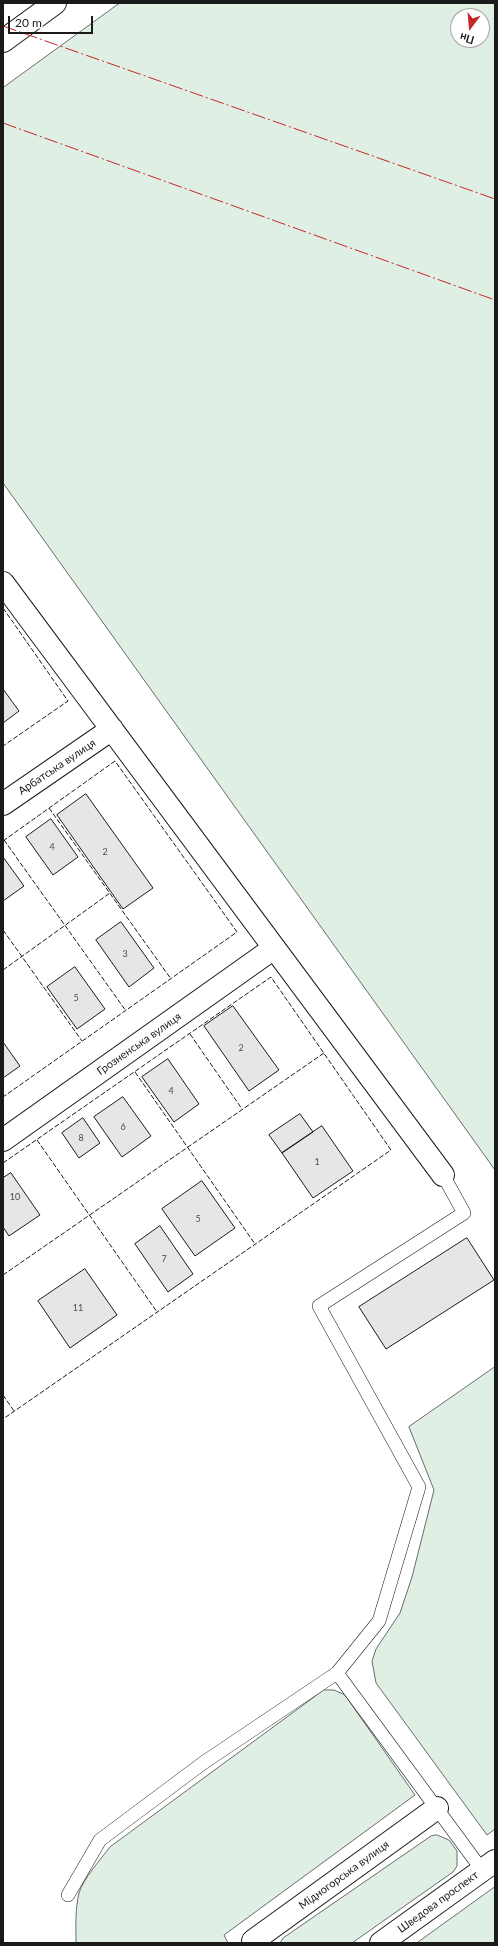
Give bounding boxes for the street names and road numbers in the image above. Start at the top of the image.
street label: Арбатська вулиця [16,736,98,798]
street label: Грозненська вулиця [94,1010,184,1078]
street label: Мідногорська вулиця [296,1838,392,1912]
street label: Шведова проспект [395,1868,481,1936]

